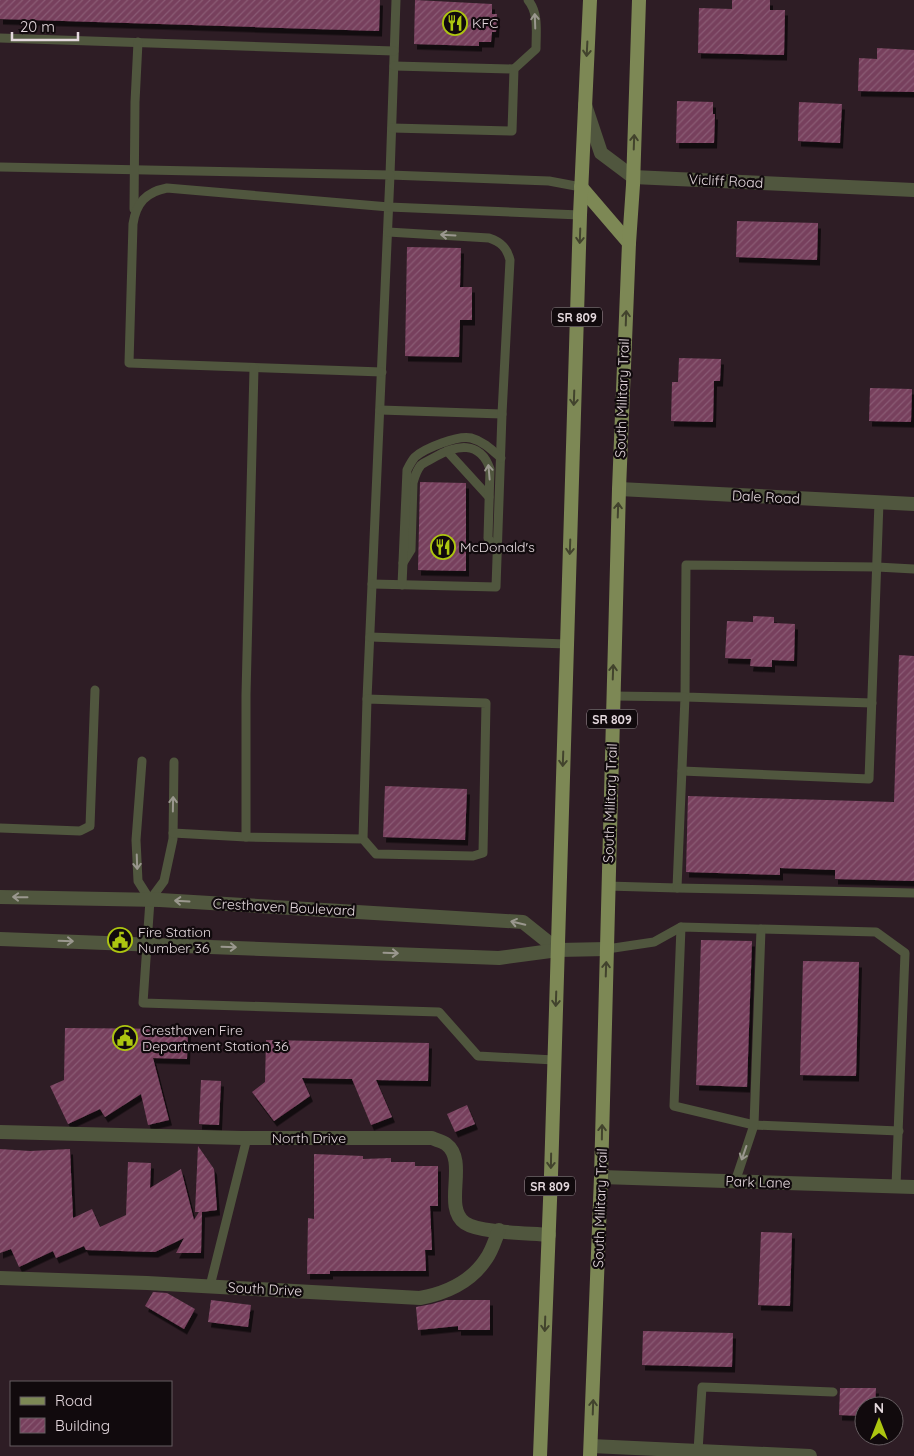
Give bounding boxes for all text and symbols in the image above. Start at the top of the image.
scale bar [12,10,79,42]
restaurant icon: KFC [442,10,468,36]
one-way arrow [531,13,540,29]
place label: KFC [472,14,498,32]
text: 20 m [20,17,55,36]
one-way arrow [582,40,592,56]
one-way arrow [630,134,639,150]
street label: Vicliff Road [688,170,764,192]
one-way arrow [575,227,584,243]
one-way arrow [441,231,457,240]
road number: SR 809 [552,308,602,326]
one-way arrow [621,311,630,327]
street label: South Military Trail [611,338,633,458]
one-way arrow [570,390,579,406]
one-way arrow [484,464,493,480]
street label: Dale Road [732,486,800,508]
one-way arrow [613,502,623,518]
restaurant icon: McDonald's [430,534,456,560]
place label: McDonald's [460,538,535,556]
one-way arrow [565,539,574,555]
one-way arrow [609,665,618,681]
road number: SR 809 [587,710,637,729]
street label: South Military Trail [599,743,621,863]
one-way arrow [558,750,568,767]
one-way arrow [168,796,178,812]
one-way arrow [132,854,142,870]
one-way arrow [12,892,28,902]
street label: Cresthaven Boulevard [212,894,356,920]
one-way arrow [174,897,190,906]
one-way arrow [511,918,527,927]
place label: Fire Station Number 36 [138,923,211,957]
public building icon: Fire Station Number 36 [107,927,133,953]
one-way arrow [58,936,74,946]
one-way arrow [220,942,236,952]
one-way arrow [383,949,399,958]
one-way arrow [602,962,611,978]
one-way arrow [551,990,561,1006]
place label: Cresthaven Fire Department Station 36 [142,1021,289,1055]
public building icon: Cresthaven Fire Department Station 36 [112,1025,138,1051]
one-way arrow [597,1124,607,1140]
street label: North Drive [272,1129,346,1147]
one-way arrow [739,1145,748,1161]
street label: South Military Trail [589,1148,611,1268]
one-way arrow [546,1152,556,1169]
street label: Park Lane [725,1172,791,1192]
road number: SR 809 [525,1176,575,1196]
street label: South Drive [227,1278,303,1300]
one-way arrow [541,1315,550,1331]
legend [10,1381,172,1446]
text: Road [55,1391,92,1410]
north arrow [854,1396,904,1446]
text: N [874,1399,884,1417]
one-way arrow [588,1400,597,1416]
text: Building [55,1416,110,1435]

